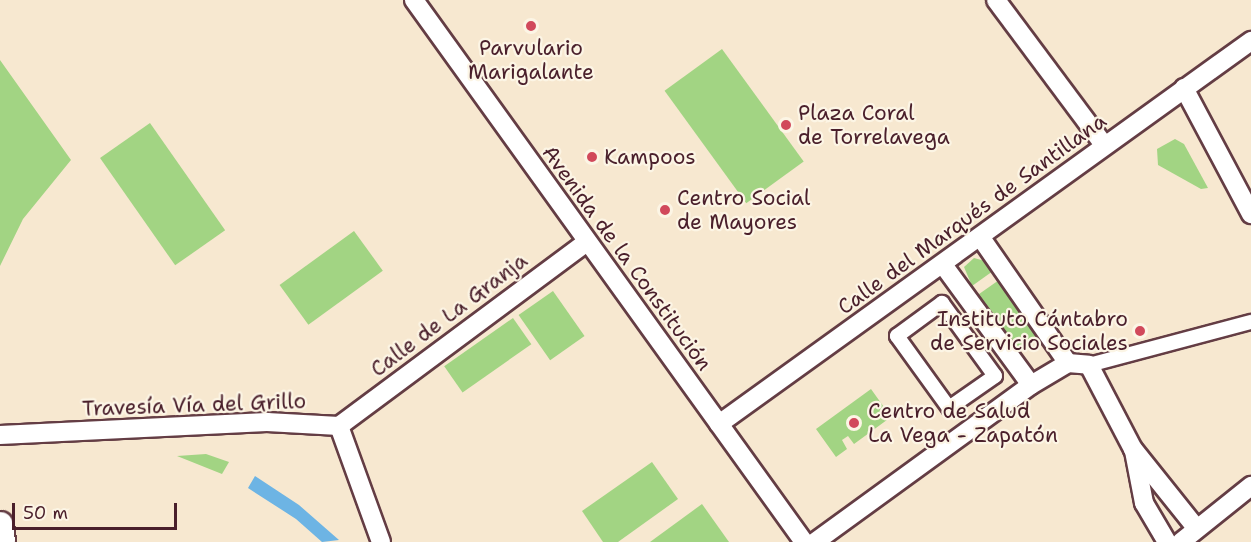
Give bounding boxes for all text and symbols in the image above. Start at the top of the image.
marker: Parvulario Marigalante [524,19,538,33]
place label: Parvulario Marigalante [468,35,594,85]
place label: Plaza Coral de Torrelavega [798,100,950,150]
street label: Calle del Marqués de Santillana [833,108,1111,320]
marker: Plaza Coral de Torrelavega [779,118,793,132]
street label: Avenida de la Constitución [537,141,717,375]
place label: Kampoos [604,144,696,170]
marker: Kampoos [585,150,599,164]
place label: Centro Social de Mayores [677,185,810,235]
marker: Centro Social de Mayores [658,203,672,217]
street label: Calle de La Granja [366,248,532,382]
place label: Instituto Cántabro de Servicio Sociales [930,306,1128,356]
marker: Instituto Cántabro de Servicio Sociales [1133,324,1147,338]
street label: Travesía Vía del Grillo [82,388,306,422]
place label: Centro de Salud La Vega - Zapatón [868,398,1058,448]
marker: Centro de Salud La Vega - Zapatón [845,414,863,432]
scale bar [15,491,180,529]
text: 50 m [23,501,68,525]

